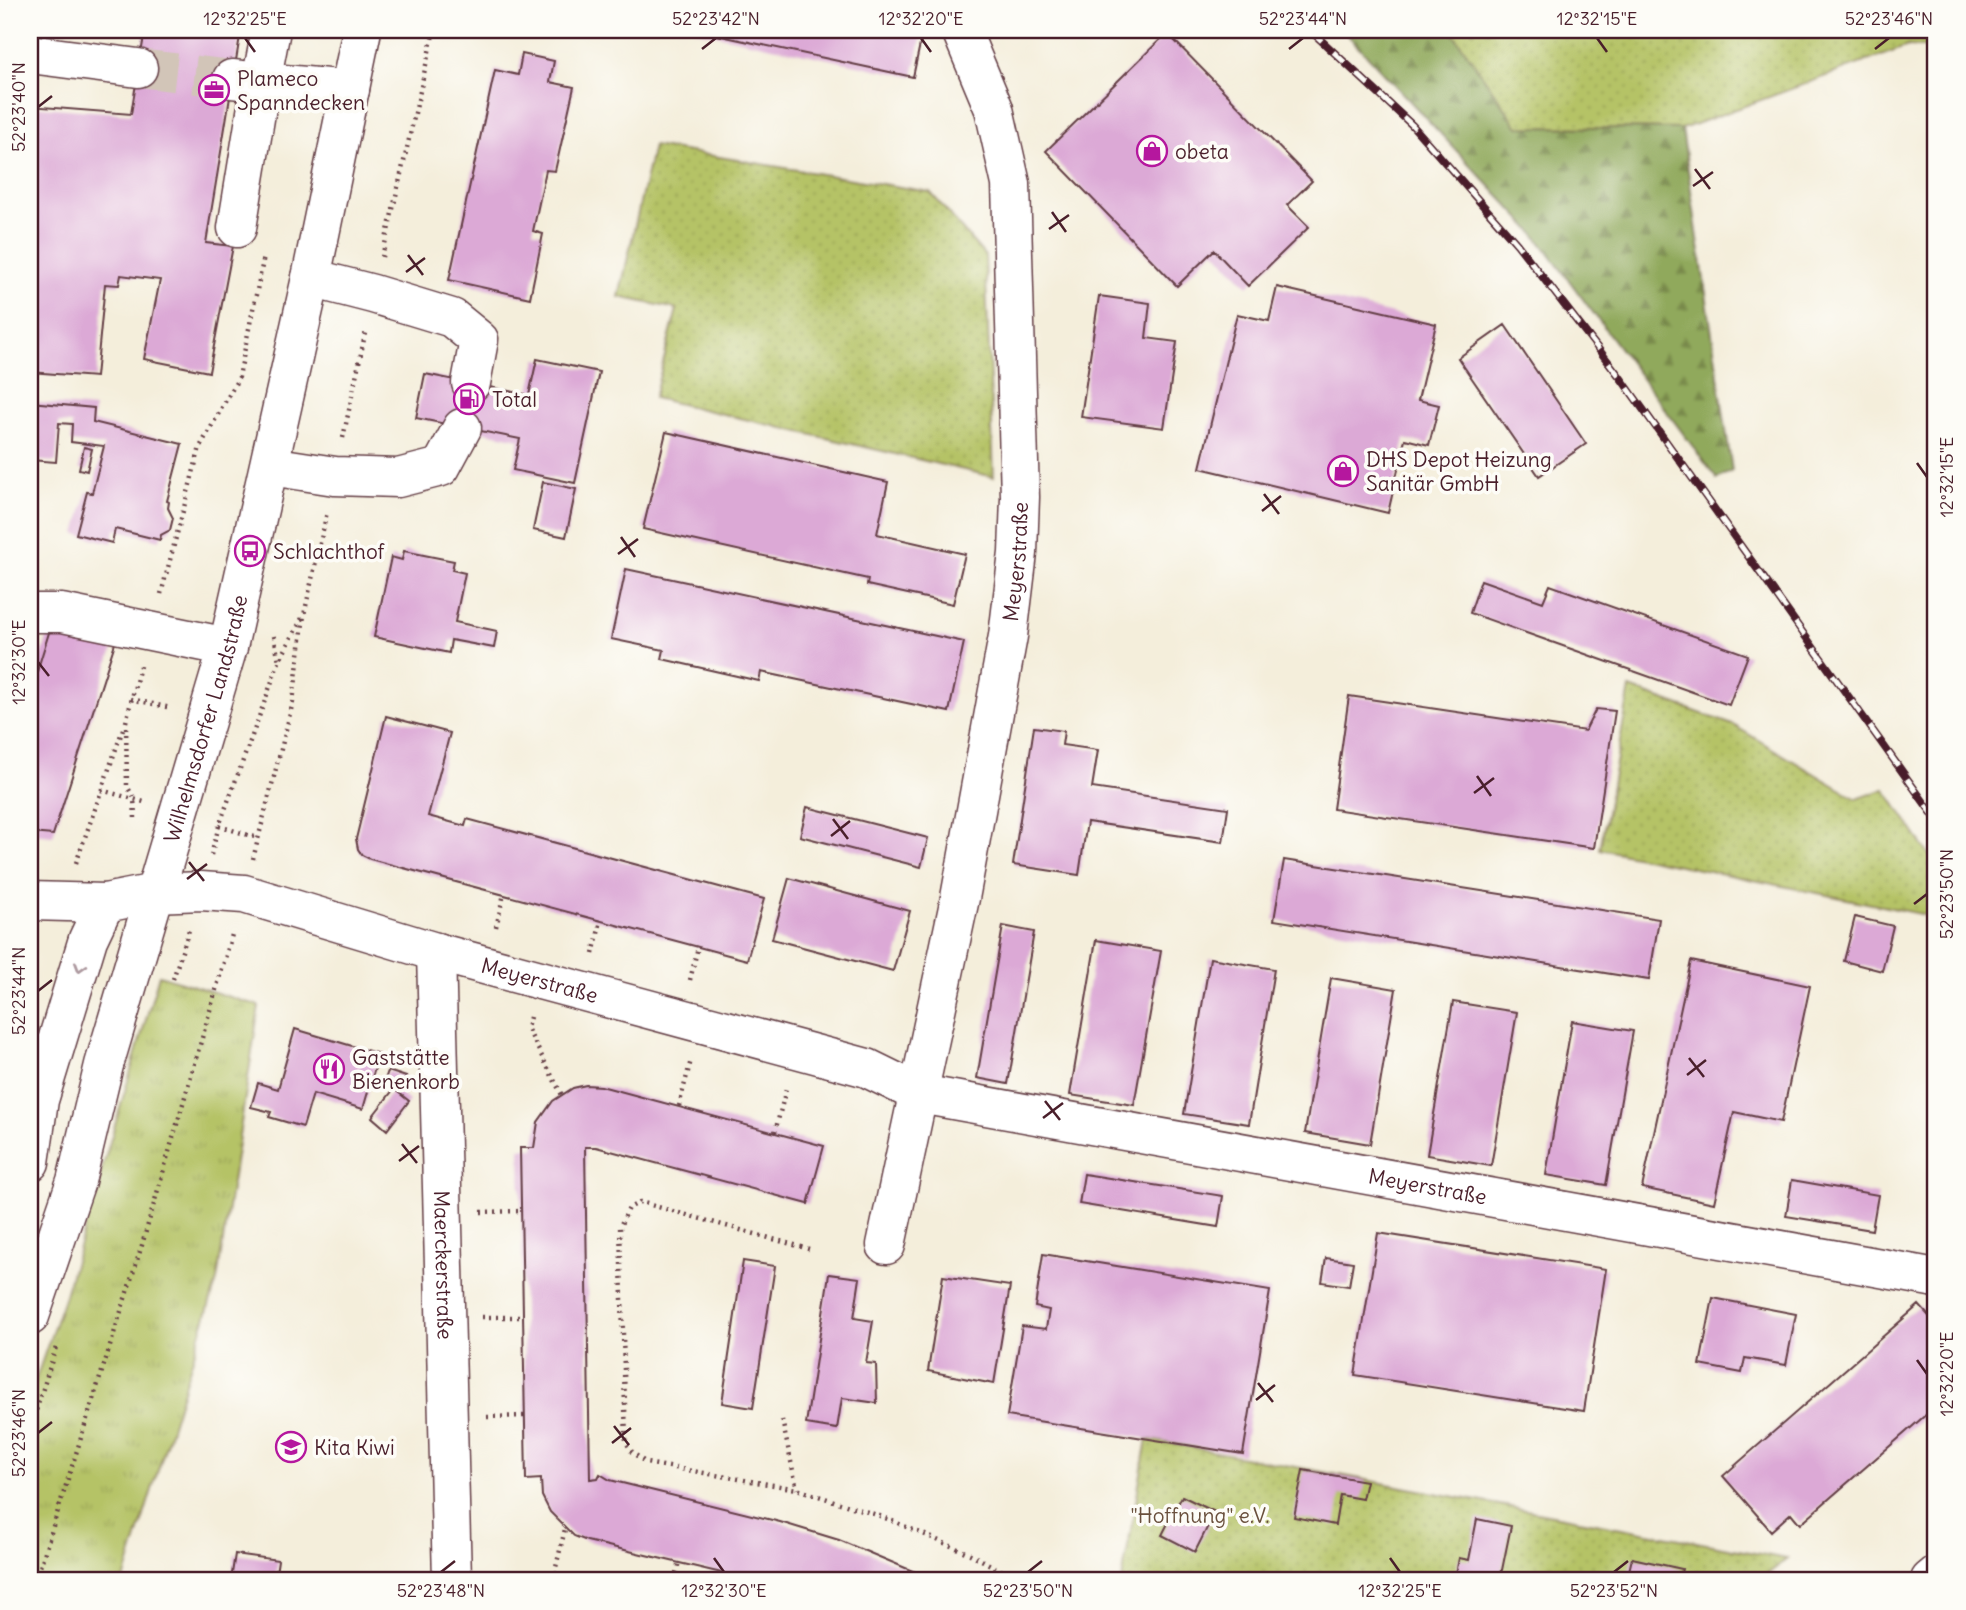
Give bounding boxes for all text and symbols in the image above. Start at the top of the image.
text: 12°32'25"E [203,7,287,30]
text: 52°23'42"N [672,7,760,30]
text: 12°32'20"E [879,7,963,30]
text: 52°23'44"N [1259,7,1347,30]
text: 12°32'15"E [1557,7,1637,30]
text: 52°23'46"N [1845,7,1933,30]
text: 52°23'40"N [7,62,30,152]
place label: Plameco Spanndecken [237,65,365,116]
office icon: Plameco Spanndecken [197,73,231,107]
shop icon: obeta [1135,134,1169,168]
place label: obeta [1175,138,1229,165]
fuel station icon: Total [452,382,486,416]
place label: Total [492,386,537,413]
text: 12°32'15"E [1935,437,1958,517]
place label: DHS Depot Heizung Sanitär GmbH [1366,446,1552,497]
shop icon: DHS Depot Heizung Sanitär GmbH [1326,454,1360,488]
street label: Meyerstraße [996,501,1033,623]
bus stop icon: Schlachthof [233,534,267,568]
place label: Schlachthof [273,538,386,565]
street label: Wilhelmsdorfer Landstraße [157,592,253,846]
text: 12°32'30"E [7,619,30,705]
text: 52°23'50"N [1935,849,1958,939]
text: 52°23'44"N [7,947,30,1035]
street label: Meyerstraße [478,951,601,1008]
one-way arrow [74,961,89,973]
place label: Gaststätte Bienenkorb [352,1044,460,1095]
restaurant icon: Gaststätte Bienenkorb [312,1052,346,1086]
street label: Meyerstraße [1366,1162,1489,1210]
street label: Maerckerstraße [429,1190,459,1340]
text: 12°32'20"E [1935,1332,1958,1416]
text: 52°23'46"N [7,1389,30,1477]
school or university icon: Kita Kiwi [274,1430,308,1464]
place label: Kita Kiwi [314,1434,395,1461]
park label: "Hoffnung" e.V. [1130,1502,1270,1529]
text: 52°23'48"N [397,1579,485,1602]
text: 12°32'30"E [681,1579,767,1602]
text: 52°23'50"N [983,1579,1073,1602]
text: 12°32'25"E [1358,1579,1442,1602]
text: 52°23'52"N [1570,1579,1658,1602]

